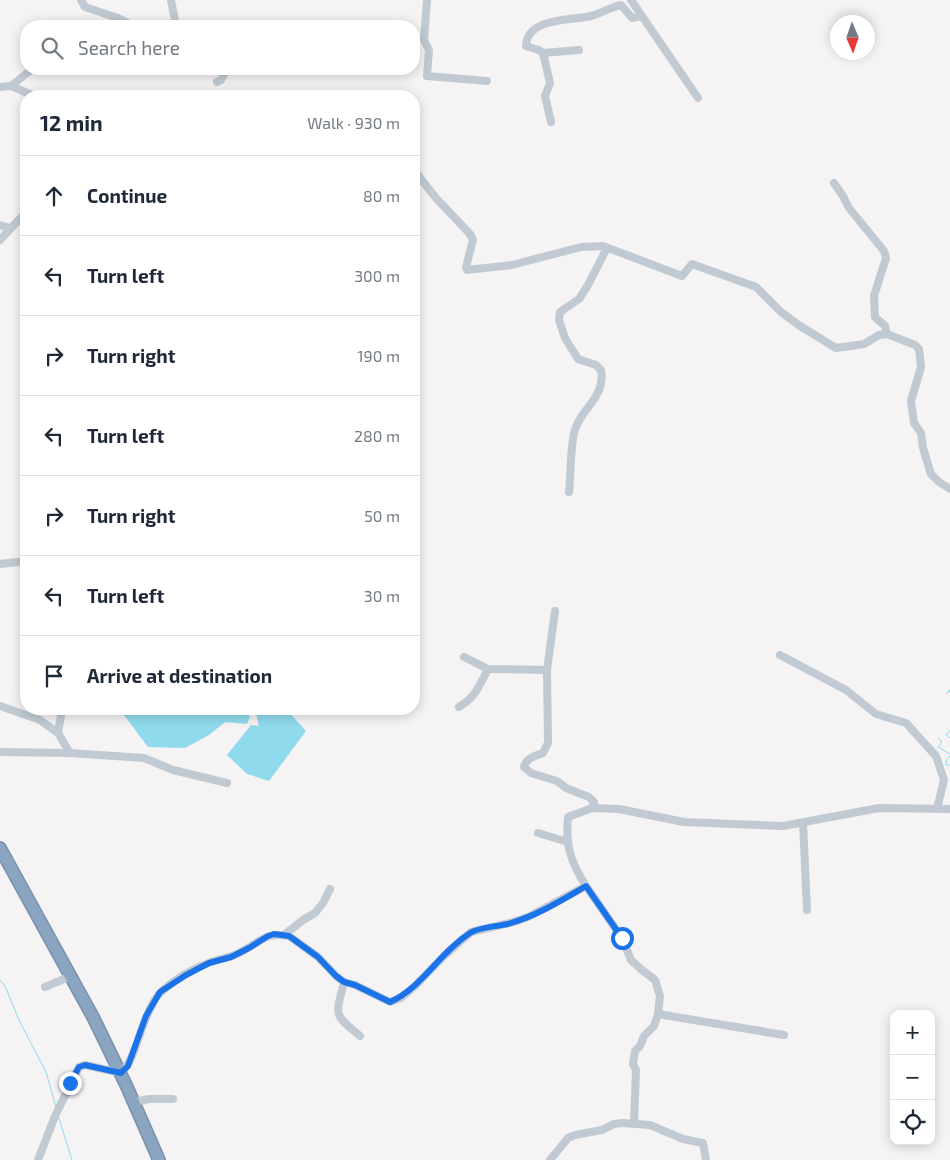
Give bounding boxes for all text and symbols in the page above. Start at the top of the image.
north arrow [830,15,875,60]
search box [20,20,420,75]
icon: search [38,34,66,62]
text: Search here [78,36,180,59]
text: 12 min [40,110,103,135]
text: Walk · 930 m [307,113,400,132]
icon: ahead [40,182,68,210]
text: Continue [87,184,167,207]
text: 80 m [363,186,400,205]
icon: left [40,262,68,290]
text: Turn left [87,264,164,287]
text: 300 m [354,266,400,285]
icon: right [40,342,68,370]
text: Turn right [87,344,175,367]
text: 190 m [357,346,400,365]
icon: left [40,422,68,450]
text: Turn left [87,424,164,447]
text: 280 m [354,426,400,445]
icon: right [40,502,68,530]
text: Turn right [87,504,175,527]
text: 50 m [364,506,400,525]
icon: left [40,582,68,610]
text: Turn left [87,584,164,607]
text: 30 m [364,586,400,605]
icon: arrive [40,662,68,690]
text: Arrive at destination [87,664,272,687]
route start [611,927,634,950]
map controls [890,1010,935,1145]
button: + [890,1010,935,1055]
button: − [890,1055,935,1100]
route end [59,1072,82,1095]
button: locate [890,1100,935,1145]

